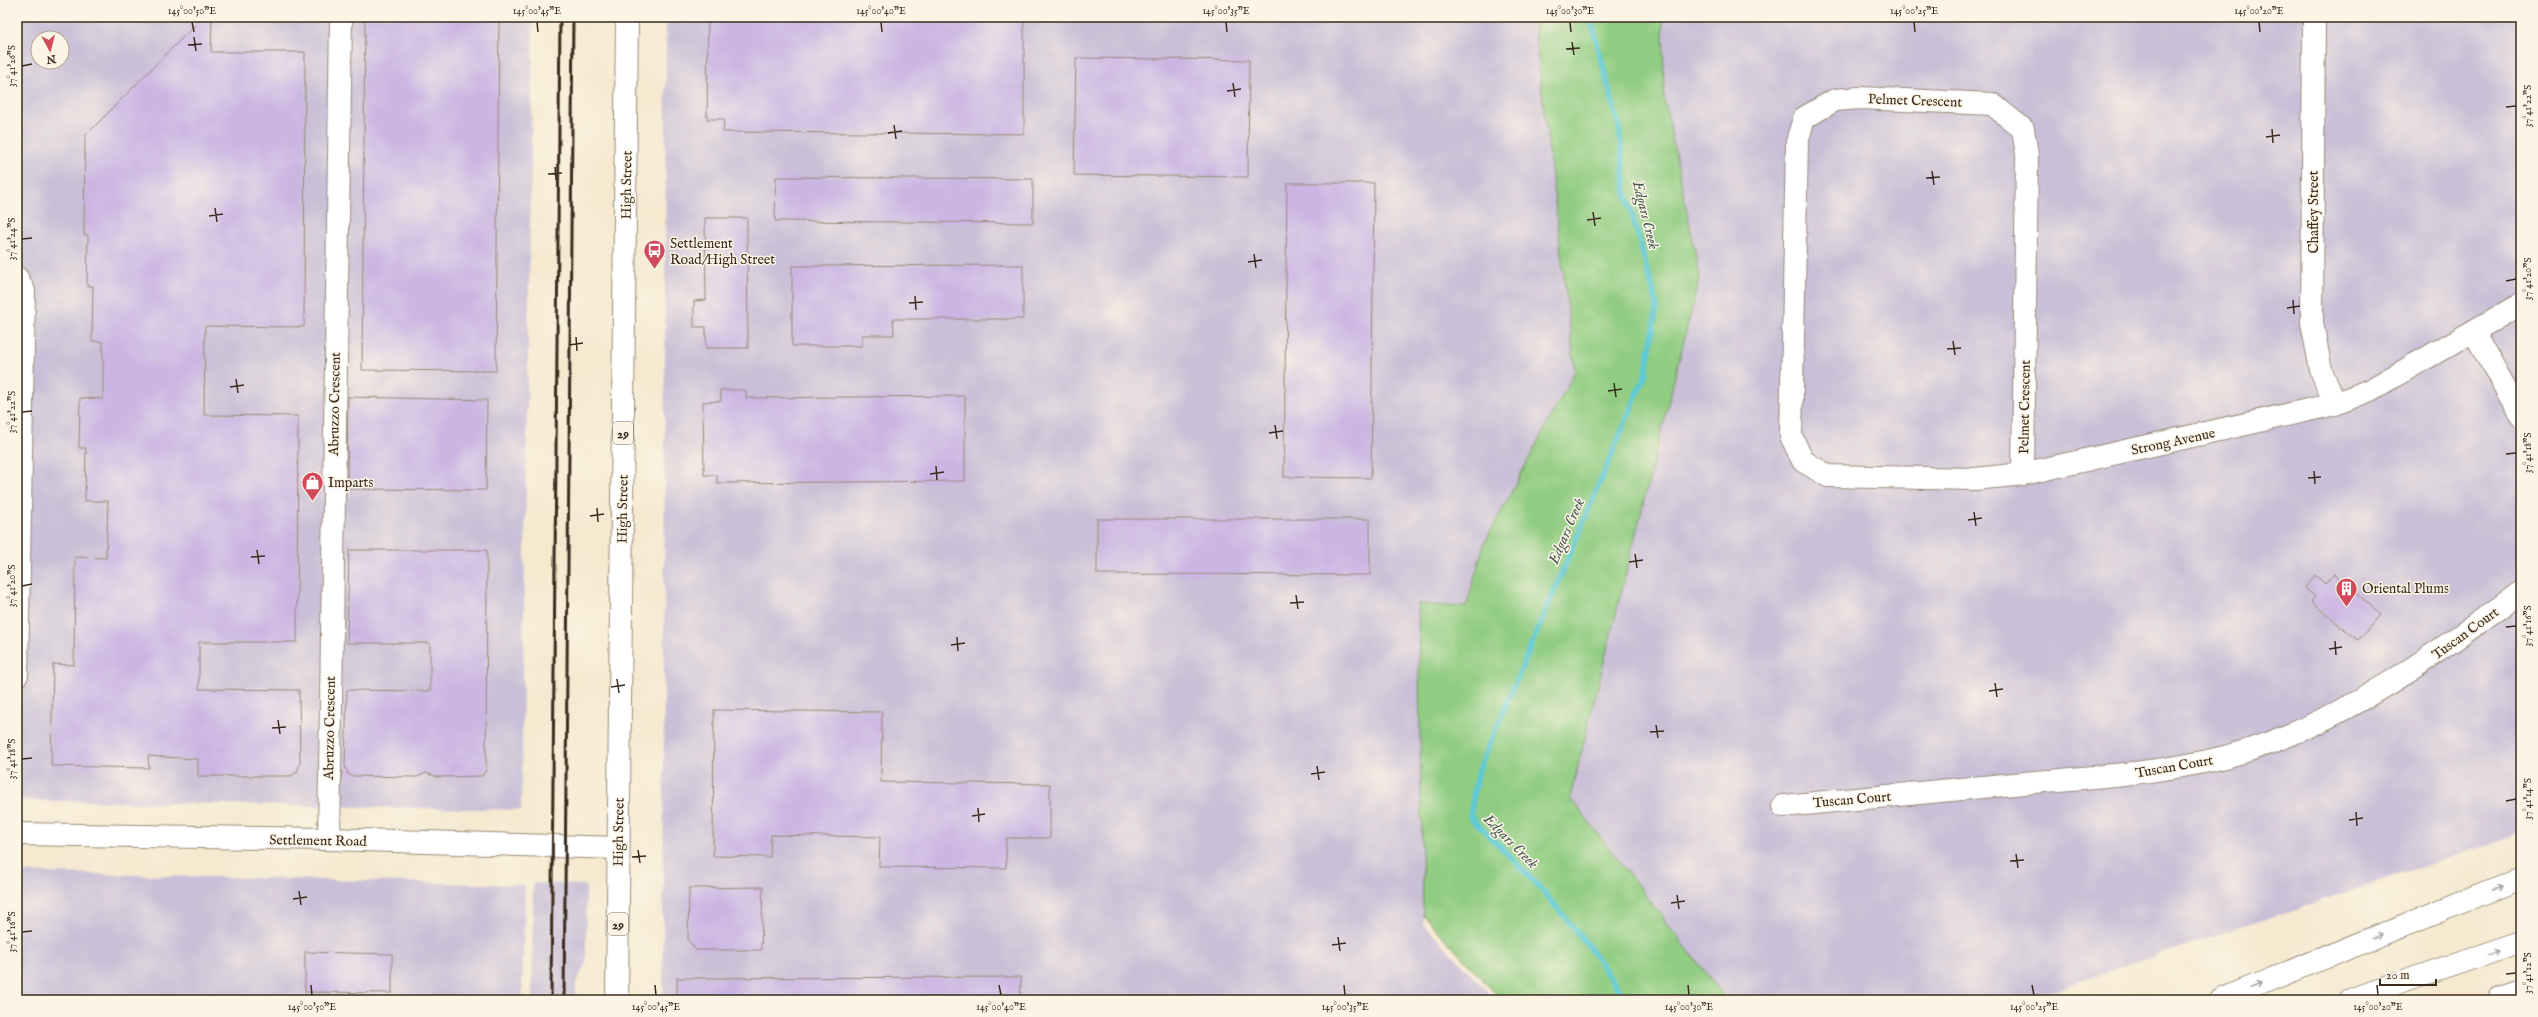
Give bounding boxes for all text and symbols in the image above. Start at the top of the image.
text: 145°00'50"E [168,5,216,18]
text: 145°00'45"E [513,5,561,18]
text: 145°00'40"E [856,5,906,18]
text: 145°00'35"E [1202,5,1250,18]
text: 145°00'30"E [1546,5,1594,18]
text: 145°00'25"E [1890,5,1938,18]
text: 145°00'20"E [2234,5,2284,18]
north arrow [30,30,70,70]
text: 37°41'26"S [6,45,19,87]
text: N [45,51,58,67]
text: 37°41'22"S [2522,85,2535,127]
street label: Pelmet Crescent [1868,90,1963,112]
street label: High Street [617,150,637,219]
street label: Chaffey Street [2305,170,2323,254]
water label: Edgars Creek [1627,178,1663,252]
text: 37°41'24"S [6,218,19,260]
place label: Settlement Road/High Street [670,235,775,269]
bus stop icon: Settlement Road/High Street [641,238,667,271]
text: 37°41'20"S [2522,258,2535,300]
street label: Abruzzo Crescent [325,352,345,457]
street label: Pelmet Crescent [2015,360,2035,454]
text: 37°41'22"S [6,391,19,433]
road number: 29 [613,422,633,444]
street label: Strong Avenue [2130,424,2217,460]
text: 37°41'18"S [2522,433,2535,473]
shop icon: Imparts [299,469,325,502]
place label: Imparts [328,474,373,492]
street label: High Street [613,474,633,543]
water label: Edgars Creek [1544,495,1590,568]
text: 37°41'20"S [6,565,19,607]
building icon: Oriental Plums [2333,575,2359,608]
place label: Oriental Plums [2362,580,2449,598]
street label: Tuscan Court [2429,603,2503,664]
text: 37°41'16"S [2522,605,2535,647]
street label: Abruzzo Crescent [320,676,340,781]
text: 37°41'18"S [6,739,19,779]
street label: Tuscan Court [2134,751,2215,783]
text: 37°41'14"S [2522,778,2535,820]
street label: Tuscan Court [1812,788,1892,812]
street label: High Street [609,797,629,866]
water label: Edgars Creek [1478,809,1542,874]
street label: Settlement Road [269,831,367,851]
one-way arrow [2491,883,2503,891]
text: 37°41'16"S [6,911,19,953]
road number: 29 [608,913,628,935]
one-way arrow [2370,932,2382,940]
one-way arrow [2487,947,2499,955]
text: 37°41'12"S [2522,952,2535,994]
scale bar [2380,961,2436,987]
text: 20 m [2386,968,2409,983]
one-way arrow [2250,981,2262,989]
text: 145°00'50"E [288,1001,336,1014]
text: 145°00'45"E [632,1001,680,1014]
text: 145°00'40"E [976,1001,1026,1014]
text: 145°00'35"E [1321,1001,1369,1014]
text: 145°00'30"E [1665,1001,1713,1014]
text: 145°00'25"E [2010,1001,2058,1014]
text: 145°00'20"E [2353,1001,2403,1014]

